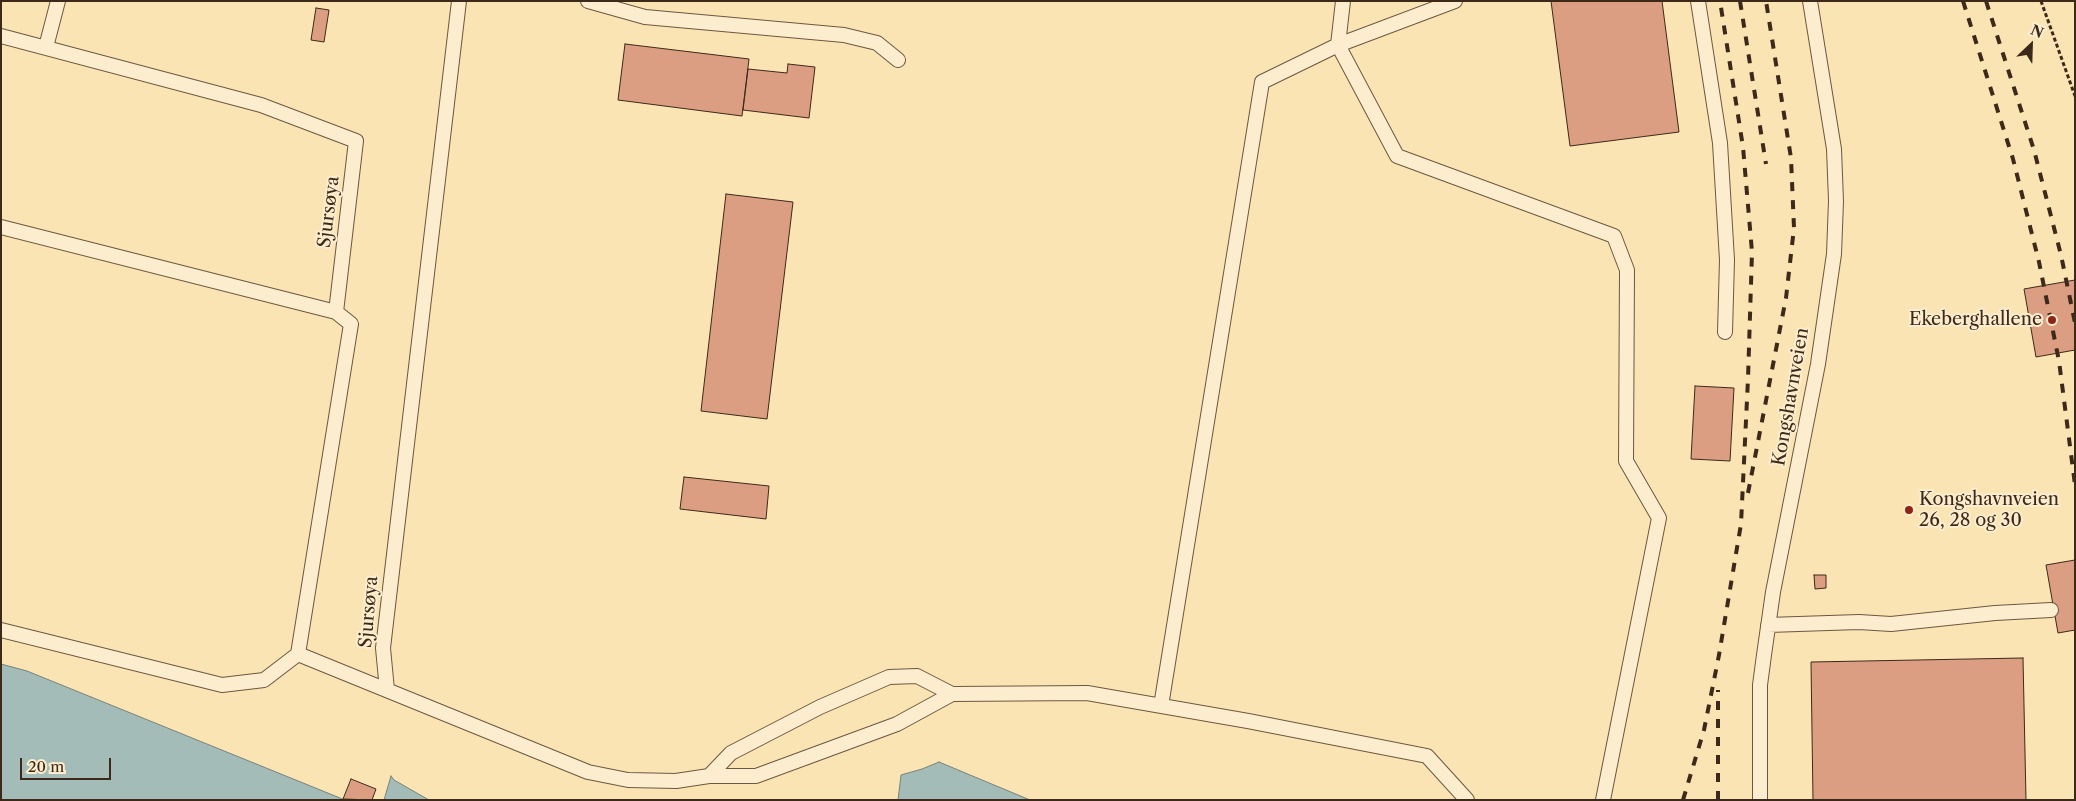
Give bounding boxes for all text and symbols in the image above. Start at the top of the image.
north arrow [2006,20,2056,70]
text: N [2028,21,2046,42]
street label: Sjursøya [314,175,344,249]
place label: Ekeberghallene [1909,309,2042,331]
marker: Ekeberghallene [2046,314,2058,326]
street label: Kongshavnveien [1768,326,1814,468]
place label: Kongshavnveien 26, 28 og 30 [1919,489,2059,532]
marker: Kongshavnveien 26, 28 og 30 [1903,504,1915,516]
street label: Sjursøya [355,575,383,649]
scale bar [22,748,114,780]
text: 20 m [28,757,64,776]

